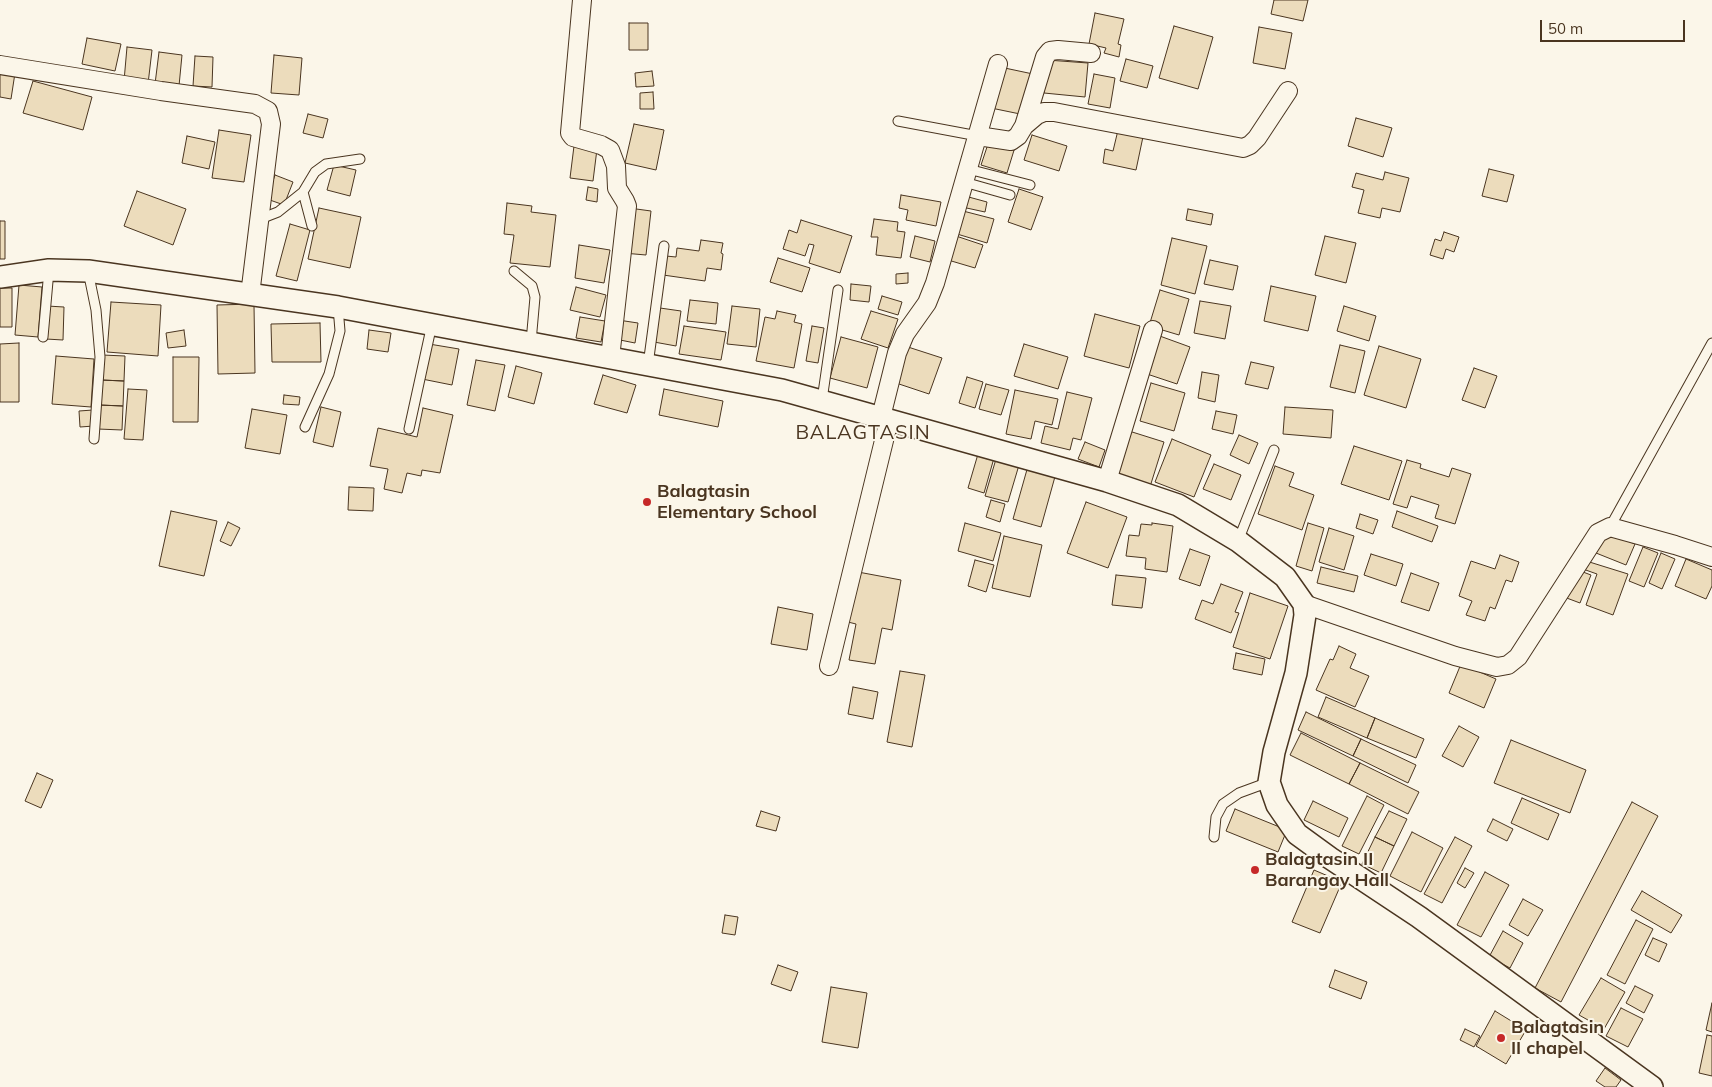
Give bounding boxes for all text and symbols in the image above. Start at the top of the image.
scale bar [1542,10,1687,42]
text: 50 m [1548,19,1583,38]
district label: BALAGTASIN [794,421,932,445]
place label: Balagtasin Elementary School [657,481,817,524]
marker: Balagtasin Elementary School [641,496,653,508]
place label: Balagtasin II Barangay Hall [1265,849,1389,892]
marker: Balagtasin II Barangay Hall [1249,864,1261,876]
place label: Balagtasin II chapel [1511,1017,1604,1060]
marker: Balagtasin II chapel [1495,1032,1507,1044]

